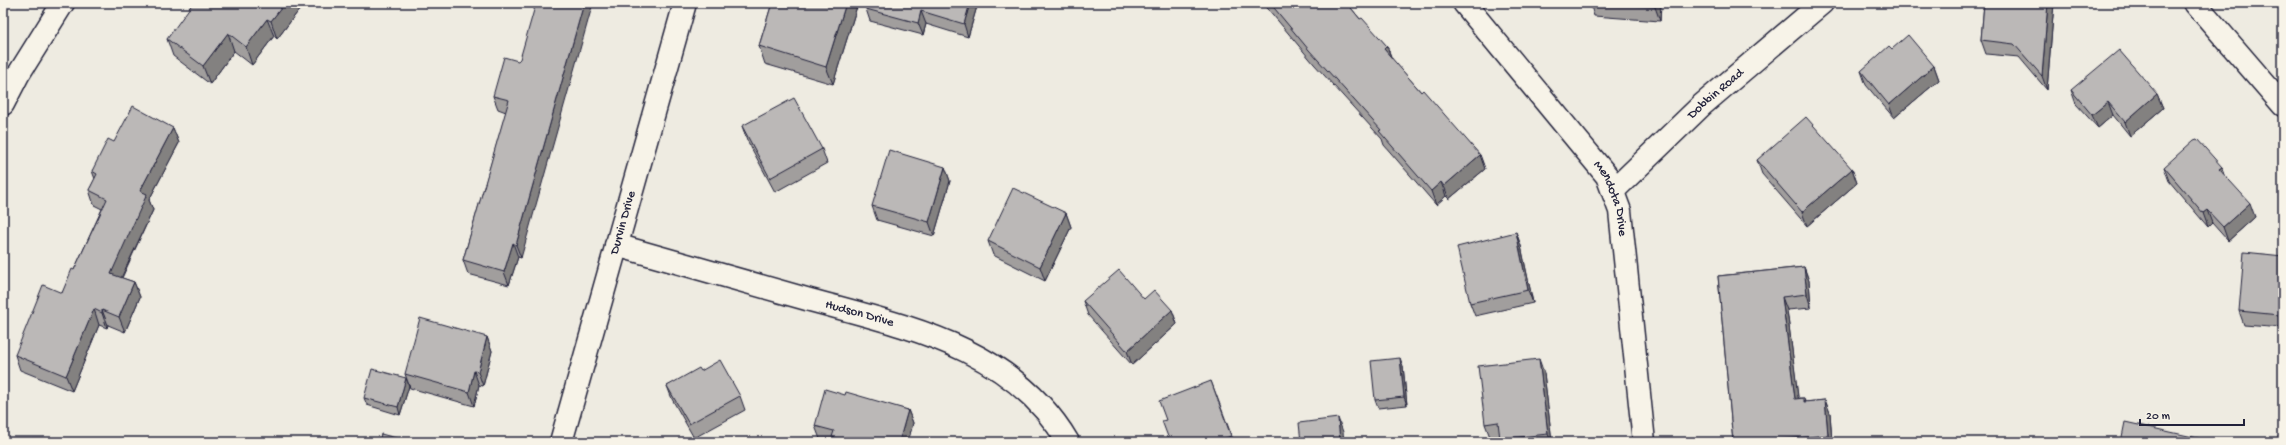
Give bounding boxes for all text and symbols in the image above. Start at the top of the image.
street label: Dobbin Road [1684,64,1748,123]
street label: Mendota Drive [1590,158,1630,237]
street label: Durvin Drive [607,189,639,257]
street label: Hudson Drive [824,297,896,330]
scale bar [2140,401,2244,427]
text: 20 m [2146,410,2171,424]

